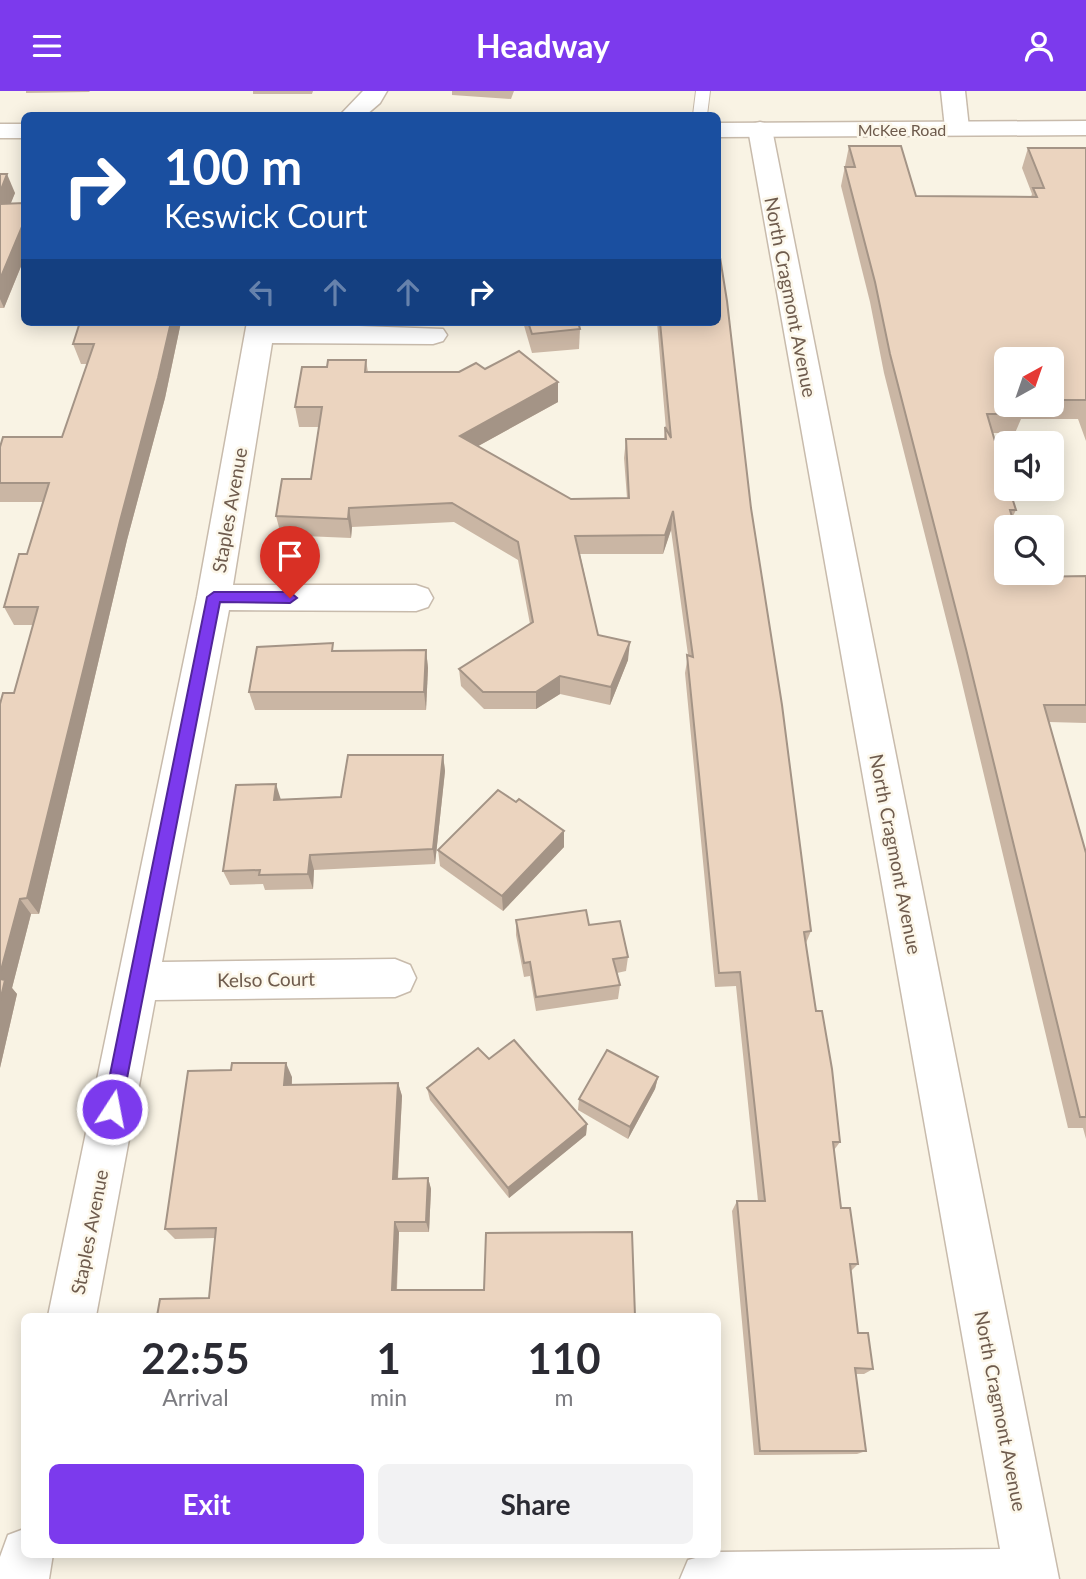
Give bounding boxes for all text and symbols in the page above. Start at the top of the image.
text: Headway [476,26,610,65]
icon: menu [28,27,66,65]
icon: person [1020,27,1058,65]
street label: McKee Road [858,120,946,139]
text: 100 m [164,137,302,195]
icon: right [49,140,140,231]
street label: North Cragmont Avenue [760,195,822,399]
text: Keswick Court [164,196,367,235]
icon: left [243,273,281,311]
icon: ahead [316,273,354,311]
icon: ahead [389,273,427,311]
icon: right [462,273,500,311]
north arrow [994,347,1064,417]
map controls [994,347,1064,585]
button: sound [994,431,1064,501]
street label: Staples Avenue [207,446,251,574]
button: search [994,515,1064,585]
pin [260,526,320,598]
icon: arrive [271,537,309,575]
street label: North Cragmont Avenue [865,752,927,956]
street label: Kelso Court [217,967,315,991]
position arrow [75,1072,149,1146]
street label: Staples Avenue [66,1168,112,1296]
street label: North Cragmont Avenue [970,1309,1032,1513]
text: 22:55 [141,1333,250,1383]
text: 1 [376,1333,401,1383]
text: 110 [528,1333,601,1383]
text: Arrival [162,1383,229,1411]
text: min [370,1383,407,1411]
text: m [555,1383,574,1411]
button: Exit [49,1464,364,1544]
button: Share [378,1464,693,1544]

